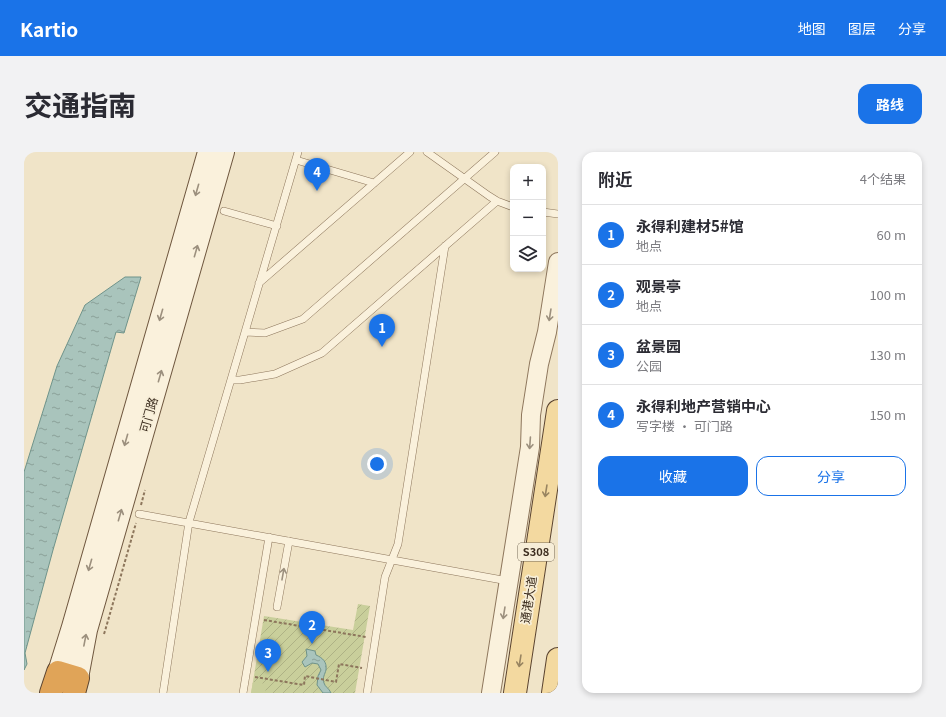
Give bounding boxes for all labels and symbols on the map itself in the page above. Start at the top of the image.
pin: 4 [304,158,330,191]
one-way arrow [193,183,200,196]
one-way arrow [193,245,200,258]
one-way arrow [157,308,164,321]
one-way arrow [546,308,554,321]
pin: 1 [369,314,395,347]
one-way arrow [157,370,164,383]
street label: 可门路 [134,395,161,434]
one-way arrow [122,433,129,446]
one-way arrow [526,436,533,449]
your location [367,454,387,474]
one-way arrow [542,484,550,497]
one-way arrow [117,508,124,521]
road number: S308 [518,543,554,561]
one-way arrow [86,558,93,571]
one-way arrow [279,568,287,581]
street label: 通港大道 [515,575,540,625]
one-way arrow [500,606,508,619]
pin: 2 [299,611,325,644]
one-way arrow [82,634,90,647]
pin: 3 [255,639,281,672]
one-way arrow [516,654,524,667]

